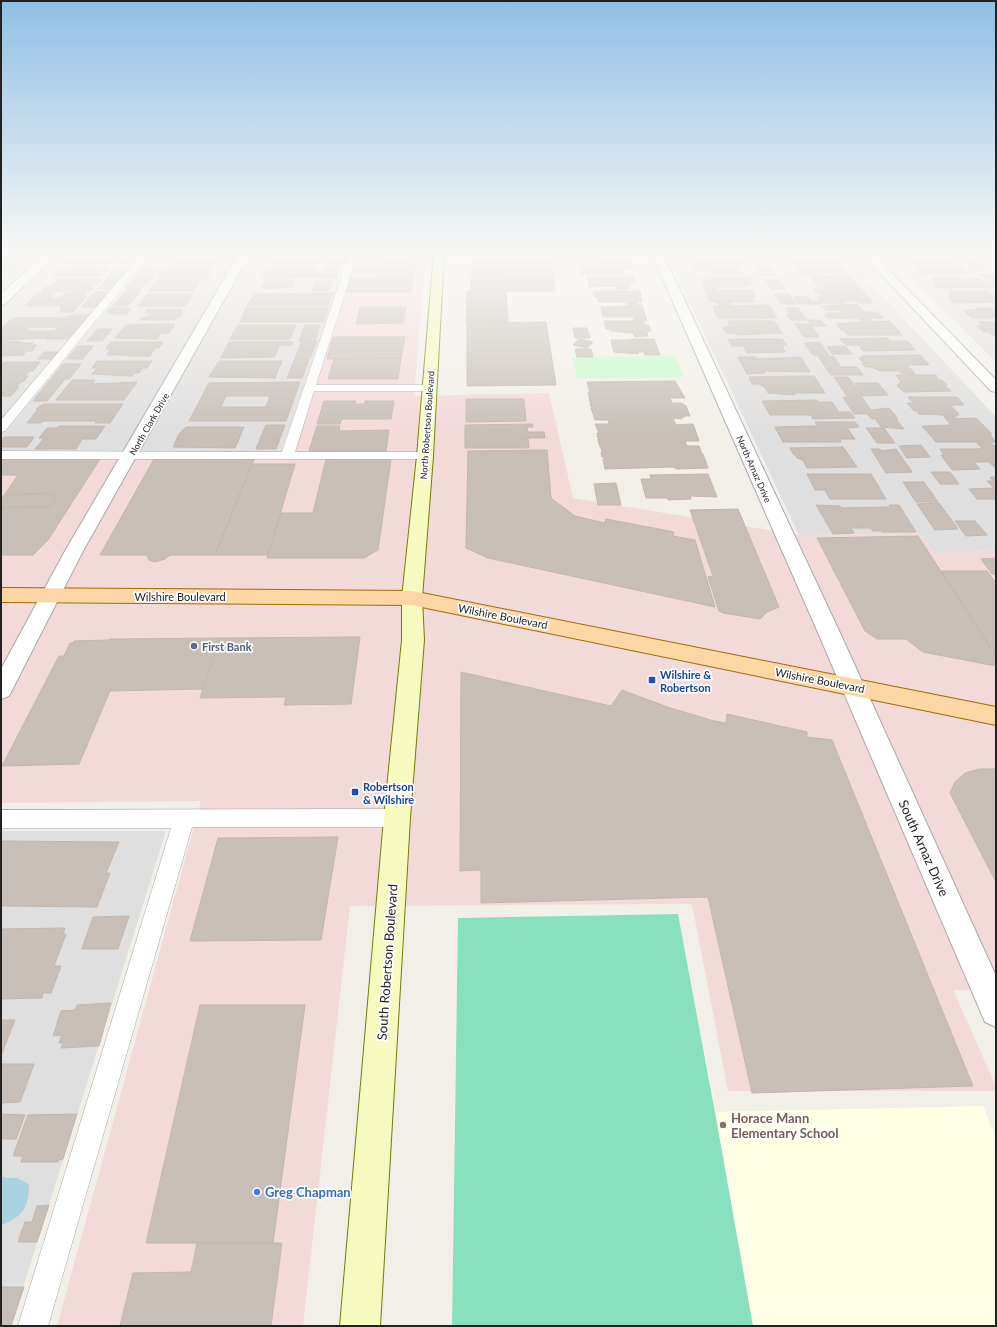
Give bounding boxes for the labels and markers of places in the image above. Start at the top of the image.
place label: First Bank [202,640,252,653]
marker: First Bank [189,641,199,651]
place label: Wilshire & Robertson [660,668,711,694]
marker: Wilshire & Robertson [647,675,657,685]
place label: Robertson & Wilshire [363,780,414,806]
marker: Robertson & Wilshire [350,787,360,797]
place label: Horace Mann Elementary School [731,1110,839,1141]
marker: Horace Mann Elementary School [718,1120,728,1130]
place label: Greg Chapman [265,1184,351,1200]
marker: Greg Chapman [252,1187,262,1197]

